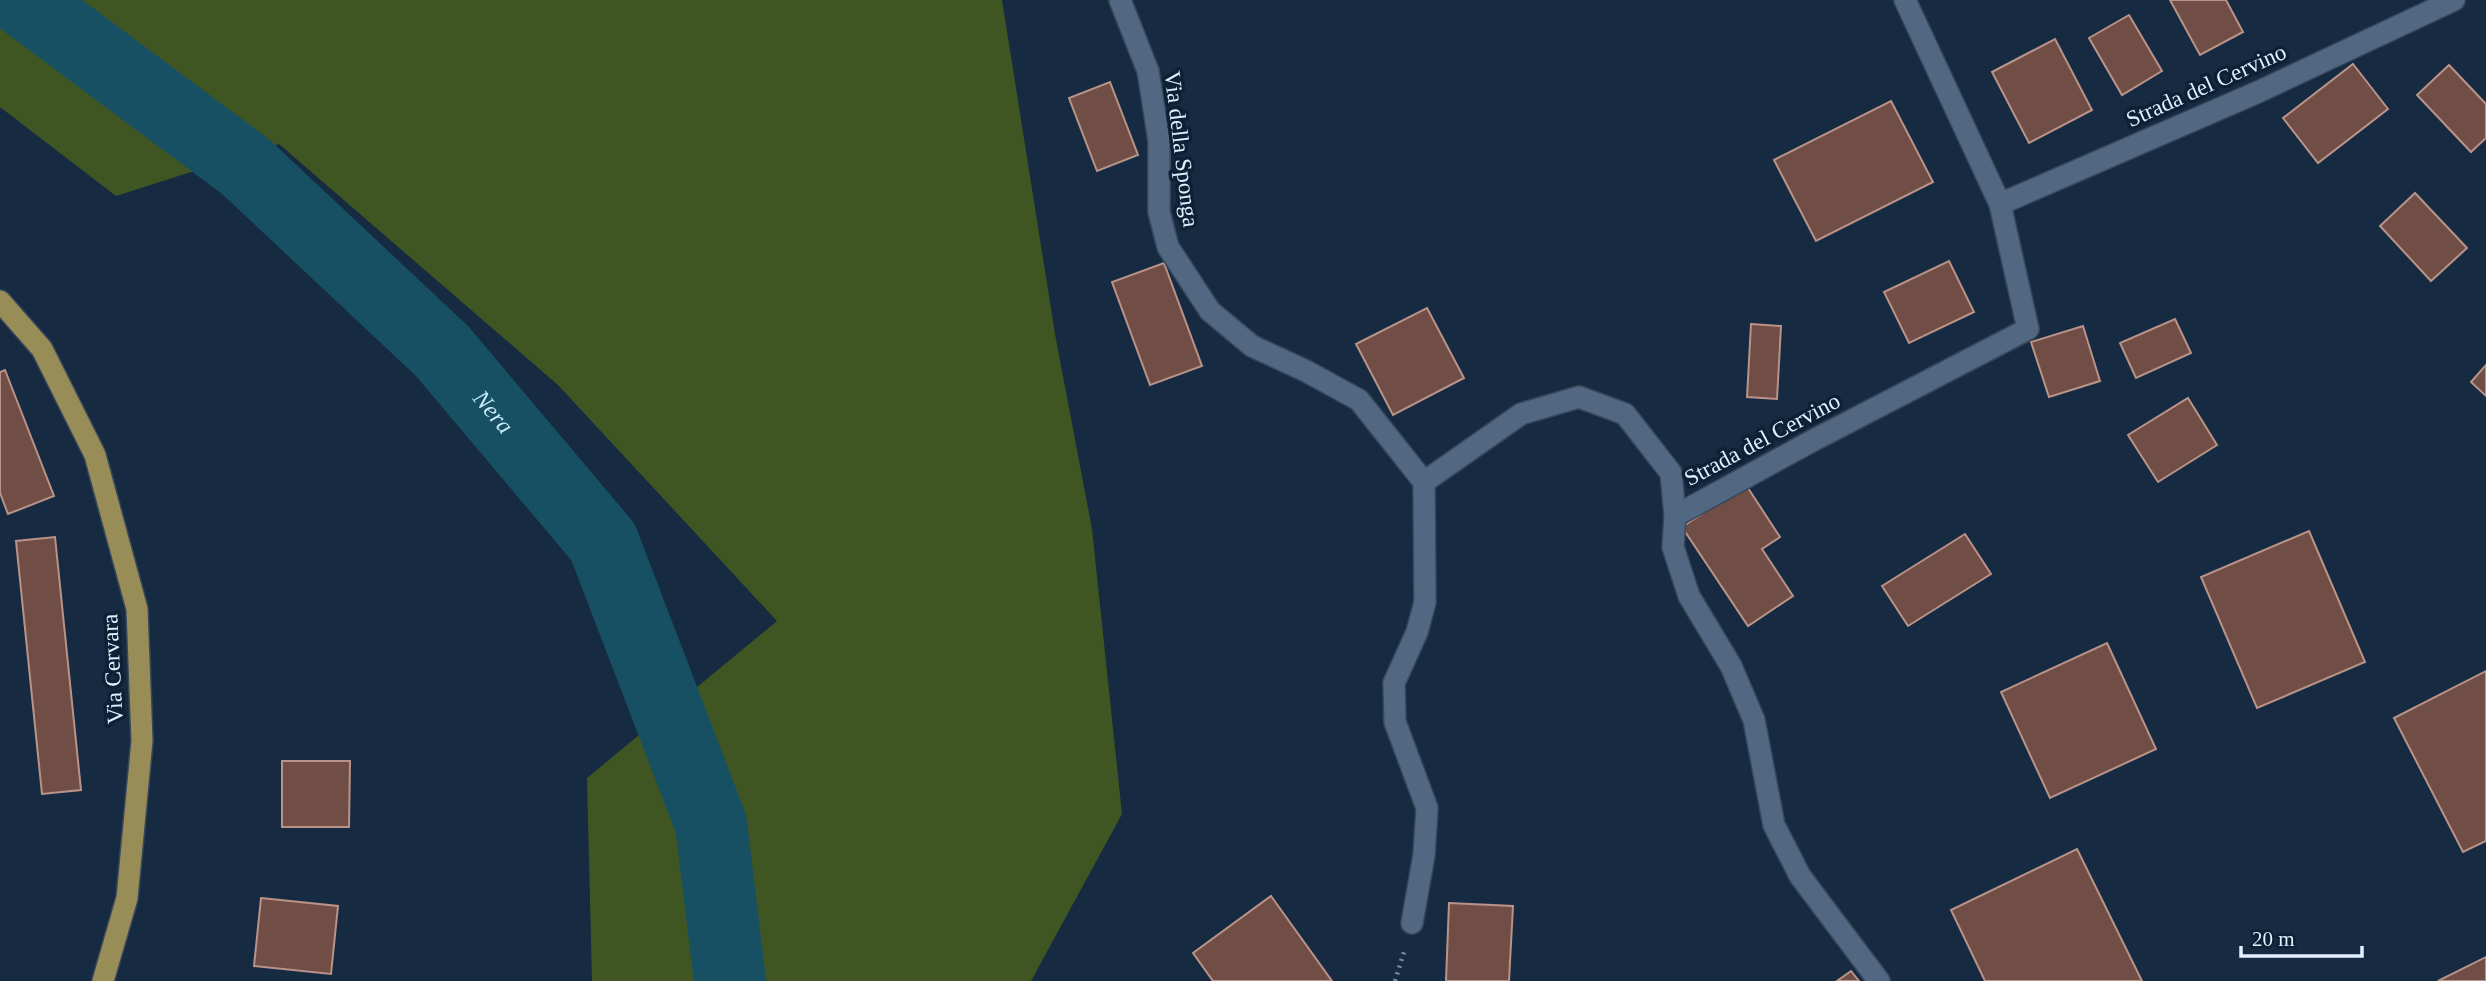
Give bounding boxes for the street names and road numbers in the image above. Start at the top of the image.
street label: Strada del Cervino [2122,39,2290,132]
street label: Via della Sponga [1160,70,1203,229]
street label: Strada del Cervino [1680,388,1844,491]
street label: Via Cervara [97,613,128,725]

